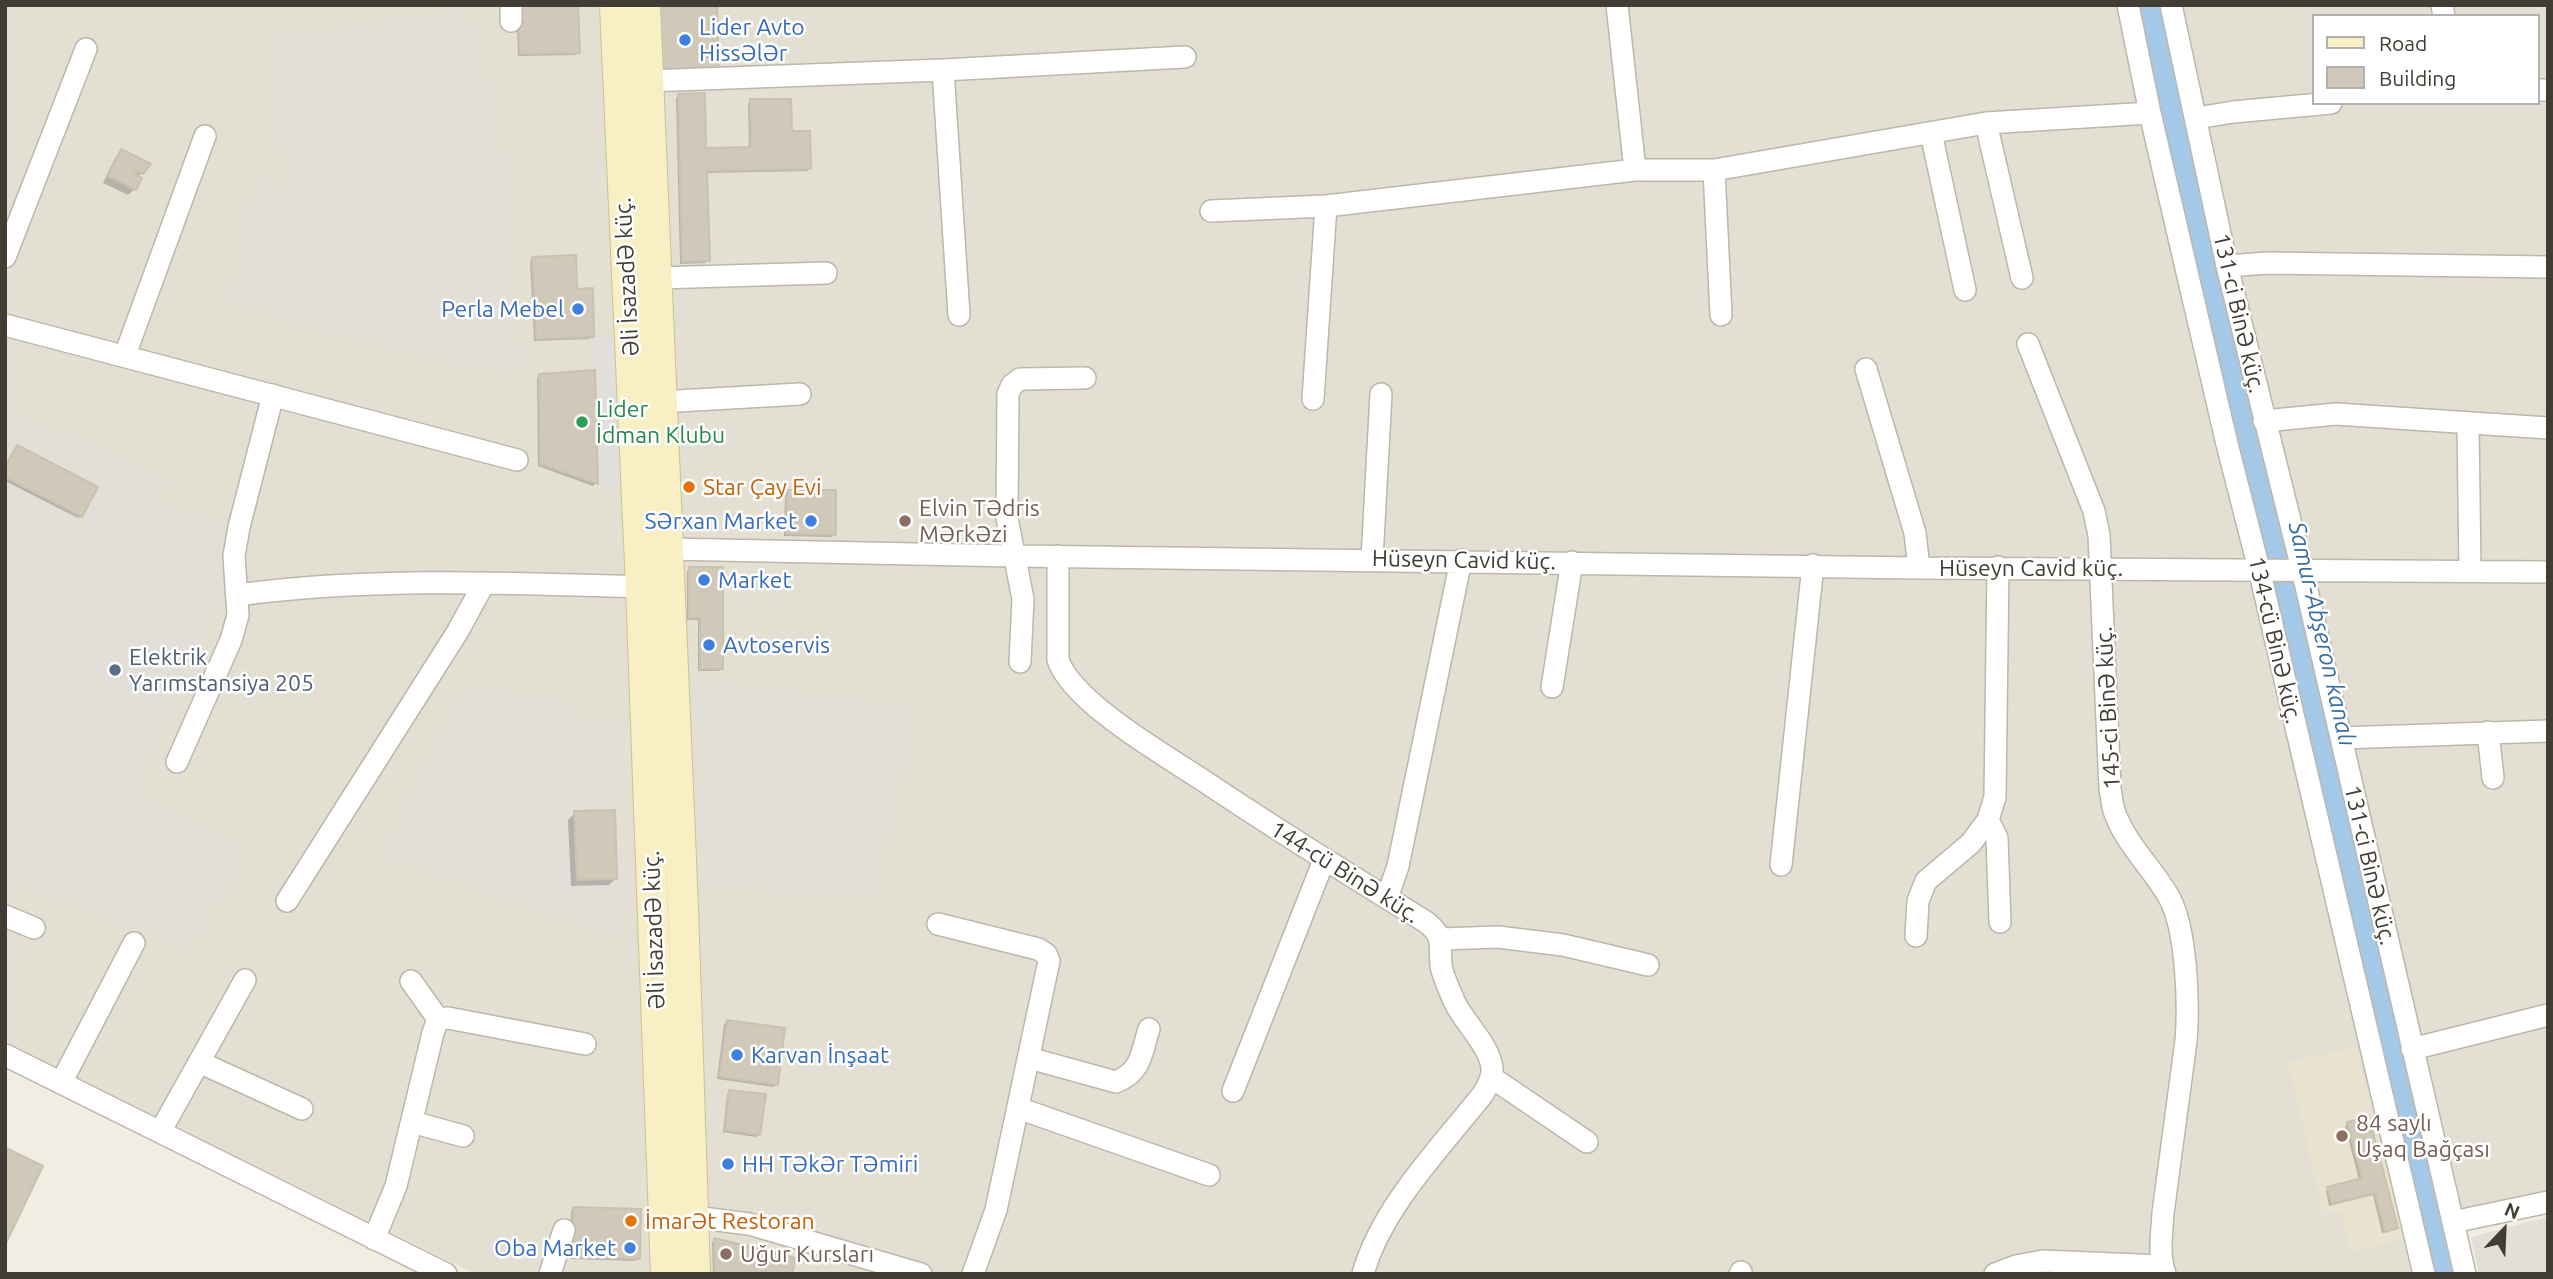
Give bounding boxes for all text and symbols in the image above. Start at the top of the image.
place label: Lider Avto Hissələr [699,13,805,67]
legend [2312,14,2539,105]
text: Road [2379,31,2427,55]
marker: Lider Avto Hissələr [677,32,693,48]
text: Building [2379,66,2456,90]
street label: Əli İsazadə küç. [609,197,645,357]
street label: 131-ci Binə küç. [2207,230,2271,396]
place label: Perla Mebel [441,295,564,323]
marker: Perla Mebel [570,301,586,317]
place label: Lider İdman Klubu [596,395,725,449]
marker: Lider İdman Klubu [574,414,590,430]
place label: Star Çay Evi [703,473,822,501]
marker: Star Çay Evi [681,479,697,495]
place label: Elvin Tədris Mərkəzi [919,494,1040,548]
place label: Sərxan Market [645,507,797,535]
marker: Sərxan Market [803,513,819,529]
marker: Elvin Tədris Mərkəzi [897,513,913,529]
water label: Samur-Abşeron kanalı [2282,519,2362,749]
street label: Hüseyn Cavid küç. [1372,545,1556,575]
street label: Hüseyn Cavid küç. [1939,554,2123,582]
street label: 134-cü Binə küç. [2242,554,2308,726]
place label: Market [718,566,791,594]
marker: Market [696,572,712,588]
street label: 145-ci Binə küç. [2090,626,2126,790]
place label: Avtoservis [723,631,830,659]
marker: Avtoservis [701,637,717,653]
place label: Elektrik Yarımstansiya 205 [129,643,314,697]
marker: Elektrik Yarımstansiya 205 [107,662,123,678]
street label: 131-ci Binə küç. [2338,782,2402,948]
street label: 144-cü Binə küç. [1265,815,1425,929]
street label: Əli İsazadə küç. [637,850,671,1010]
place label: Karvan İnşaat [751,1041,889,1069]
marker: Karvan İnşaat [729,1047,745,1063]
place label: 84 saylı Uşaq Bağçası [2356,1109,2490,1163]
marker: 84 saylı Uşaq Bağçası [2334,1128,2350,1144]
place label: HH Təkər Təmiri [742,1150,918,1178]
marker: HH Təkər Təmiri [720,1156,736,1172]
north arrow [2469,1195,2539,1265]
text: N [2501,1198,2523,1224]
place label: İmarət Restoran [645,1207,815,1235]
marker: İmarət Restoran [623,1213,639,1229]
place label: Oba Market [494,1234,616,1262]
marker: Oba Market [622,1240,638,1256]
place label: Uğur Kursları [740,1240,874,1268]
marker: Uğur Kursları [718,1246,734,1262]

